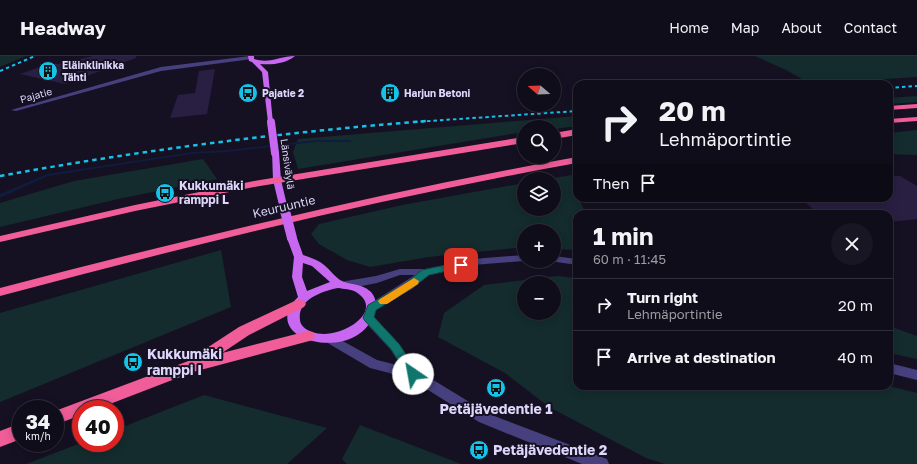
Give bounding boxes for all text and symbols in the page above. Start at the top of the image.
text: Headway [20,16,106,39]
text: Home [669,19,709,36]
text: Map [731,19,759,36]
text: About [781,19,822,36]
text: Contact [844,19,897,36]
place label: Eläinklinikka Tähti [62,59,124,83]
building icon: Eläinklinikka Tähti [37,60,59,82]
north arrow [517,68,561,112]
map controls [517,68,561,320]
bus stop icon: Pajatie 2 [237,82,259,104]
building icon: Harjun Betoni [379,82,401,104]
street label: Pajatie [19,85,54,105]
place label: Pajatie 2 [262,87,304,99]
place label: Harjun Betoni [404,87,470,99]
text: 20 m [659,94,726,127]
icon: right [593,96,645,148]
button: search [517,120,561,164]
text: Lehmäportintie [659,128,791,150]
street label: Länsiväylä [279,138,297,190]
button: layers [517,172,561,216]
icon: arrive [637,172,659,194]
text: Then [593,174,629,192]
place label: Kukkumäki ramppi L [179,178,243,207]
bus stop icon: Kukkumäki ramppi L [154,182,176,204]
street label: Keuruuntie [251,192,317,221]
text: 1 min [593,221,653,250]
button: close [831,223,873,265]
button: + [517,224,561,268]
pin [444,248,478,282]
text: 60 m · 11:45 [593,251,666,267]
icon: arrive [450,254,472,276]
button: − [517,276,561,320]
text: Turn right [627,288,698,306]
icon: right [593,294,615,316]
text: 20 m [838,296,873,314]
text: Lehmäportintie [627,306,723,322]
place label: Kukkumäki ramppi I [147,345,222,378]
icon: arrive [593,346,615,368]
text: Arrive at destination [627,348,776,366]
text: 40 m [838,348,873,366]
bus stop icon: Kukkumäki ramppi I [122,351,144,373]
position arrow [392,353,434,395]
bus stop icon: Petäjävedentie 1 [485,377,507,399]
speed limit sign: 40 [72,400,124,452]
place label: Petäjävedentie 1 [439,400,553,417]
text: 34 [26,409,50,433]
text: km/h [25,430,51,442]
bus stop icon: Petäjävedentie 2 [468,439,490,461]
place label: Petäjävedentie 2 [493,441,608,458]

